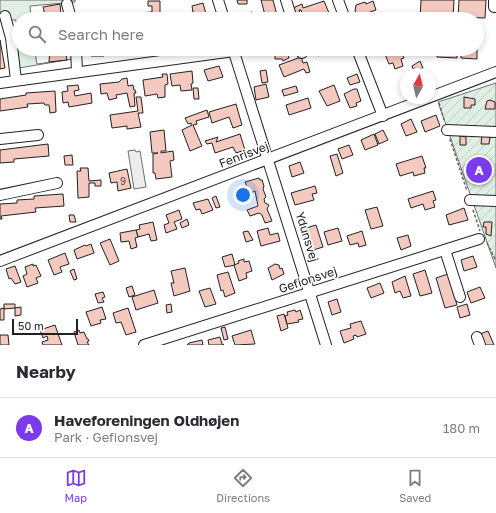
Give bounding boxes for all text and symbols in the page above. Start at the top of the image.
search box [12,12,484,56]
icon: search [26,23,48,45]
text: Search here [58,25,144,43]
north arrow [400,68,436,104]
street label: Fenrisvej [217,138,271,171]
pin: A [466,155,492,185]
house number: 9 [120,175,126,187]
your location [233,185,253,205]
street label: Ydunsvej [293,210,322,264]
street label: Gefionsvej [277,263,339,296]
scale bar [12,317,78,336]
text: 50 m [18,319,44,332]
text: Nearby [16,361,76,382]
text: Haveforeningen Oldhøjen [54,411,239,429]
text: A [24,420,34,436]
text: 180 m [443,420,480,436]
text: Park · Gefionsvej [54,429,158,445]
tab: Map [65,467,87,504]
tab: Directions [216,467,270,504]
tab: Saved [399,467,431,504]

